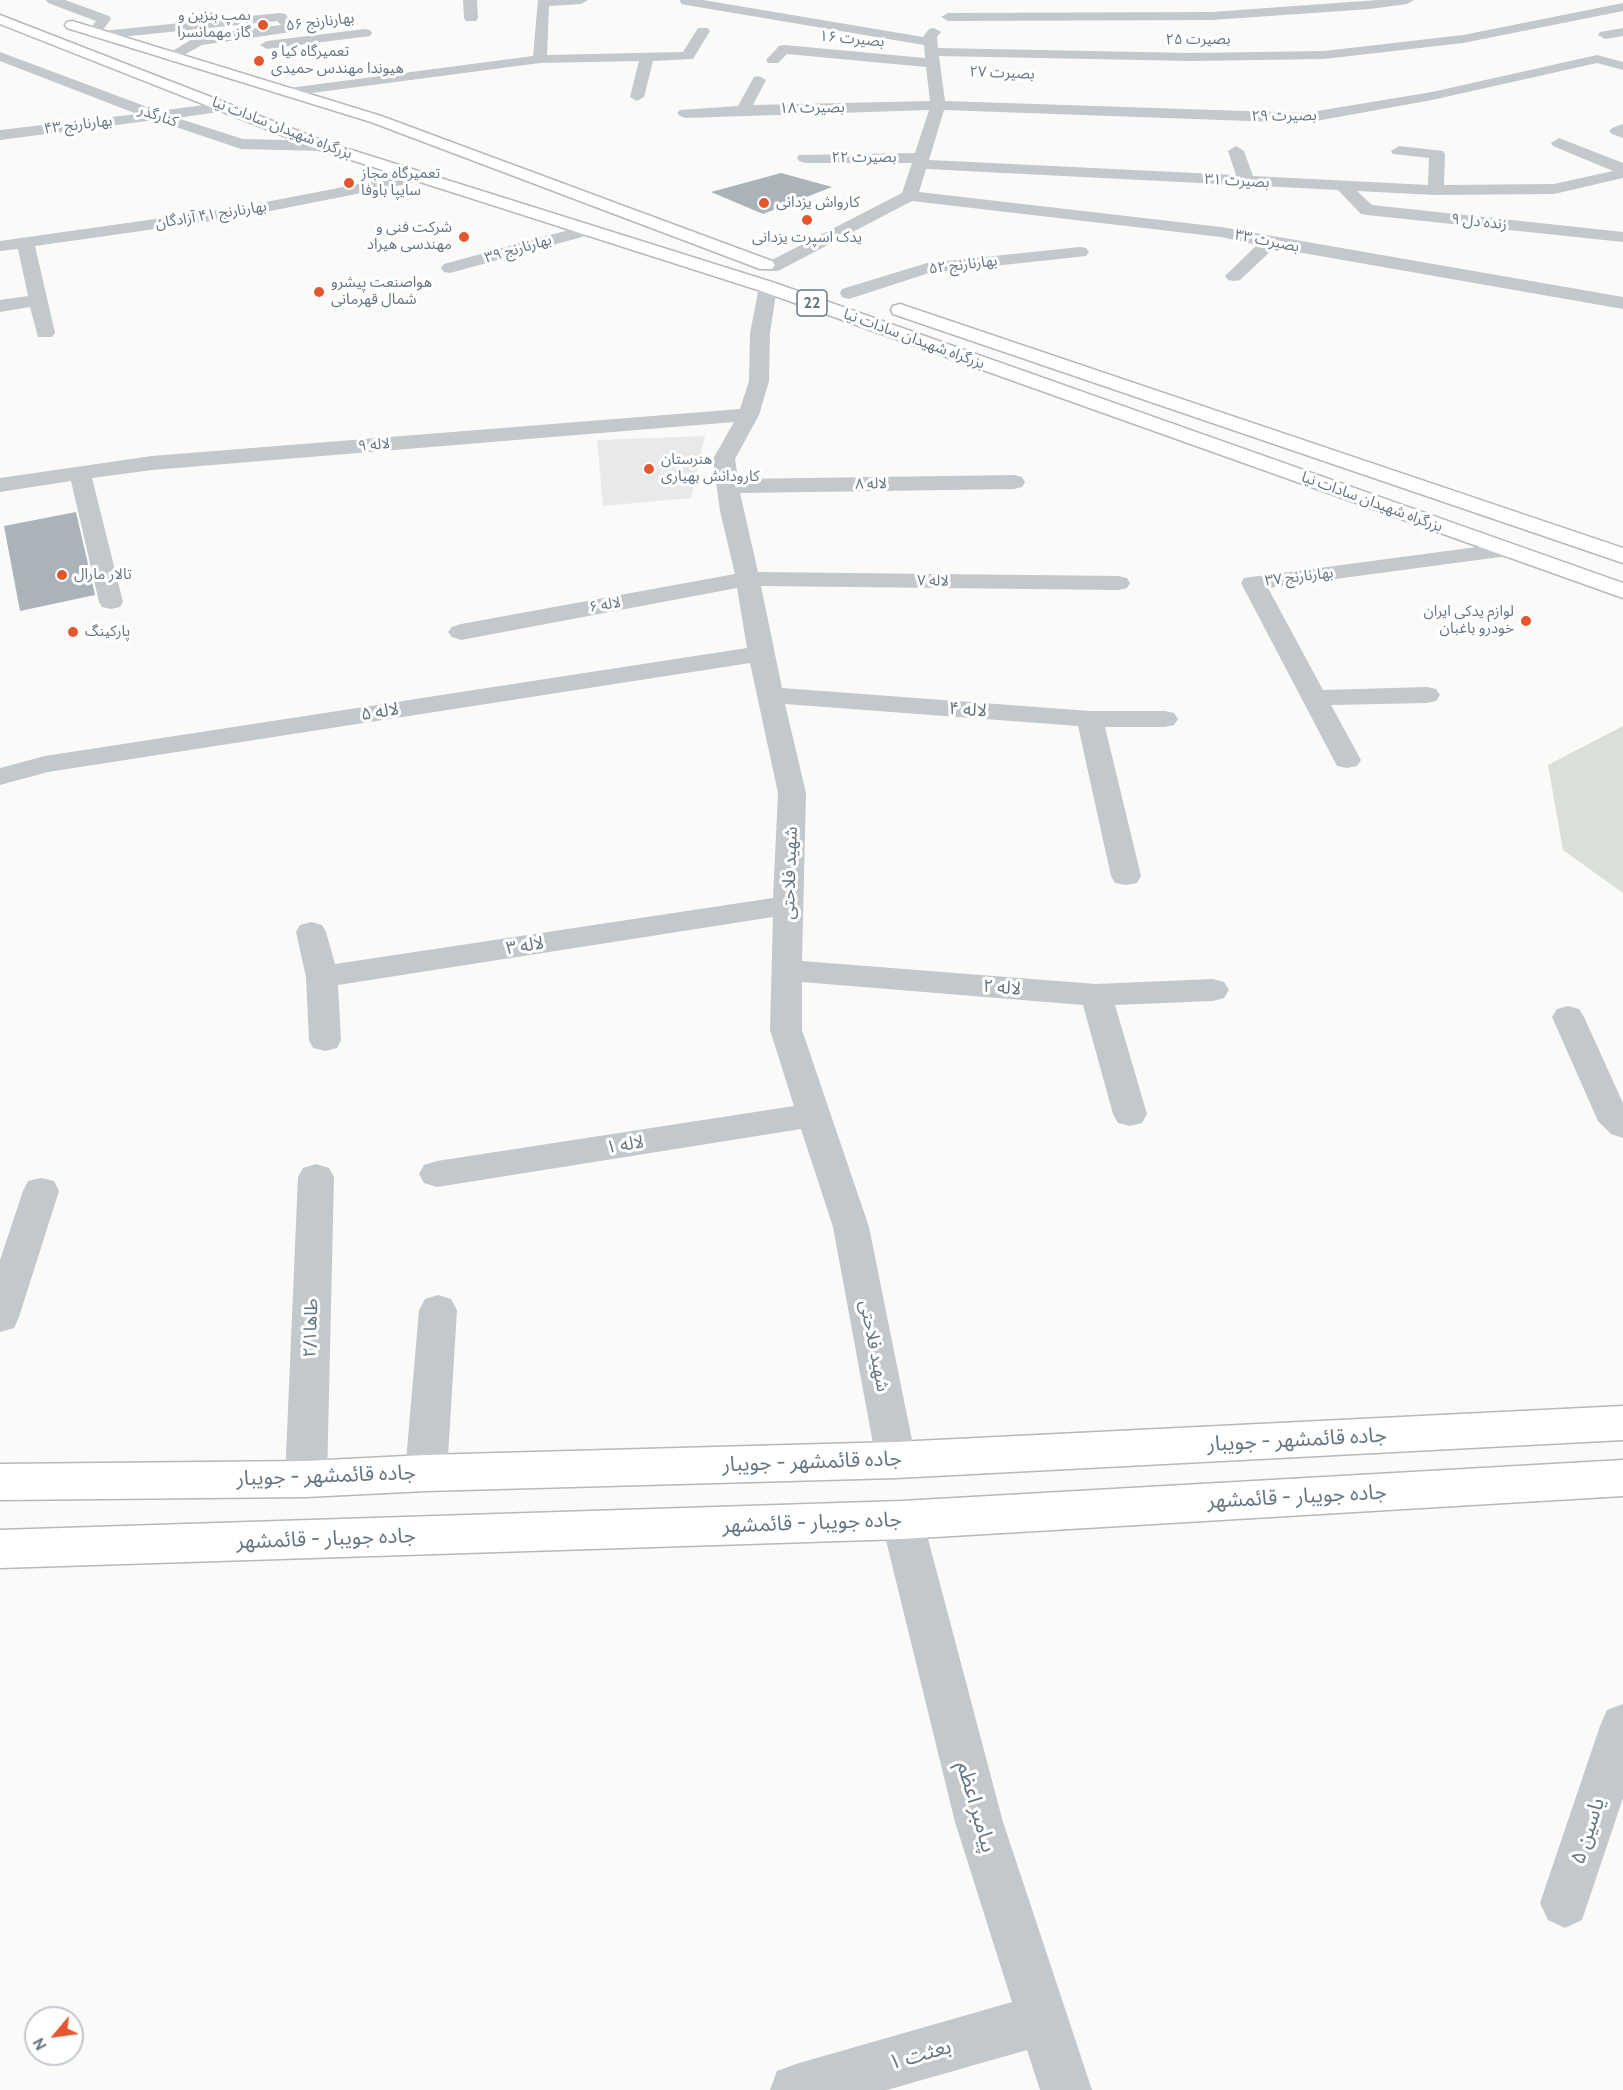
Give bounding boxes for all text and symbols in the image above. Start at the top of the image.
place label: پمپ بنزین و گاز مهمانسرا [177,7,251,42]
street label: بهارنارنج ۵۶ [285,9,355,35]
marker: پمپ بنزین و گاز مهمانسرا [256,18,270,32]
street label: بصیرت ۱۶ [819,27,885,51]
street label: بصیرت ۲۵ [1165,31,1231,49]
place label: تعمیرگاه کیا و هیوندا مهندس حمیدی [271,43,404,78]
marker: تعمیرگاه کیا و هیوندا مهندس حمیدی [252,54,266,68]
street label: بصیرت ۲۷ [969,63,1035,83]
street label: بزرگراه شهیدان سادات نیا [209,93,355,163]
street label: بصیرت ۱۸ [779,98,845,118]
street label: کنارگذر [136,101,180,131]
street label: بصیرت ۲۹ [1251,106,1317,126]
street label: بهارنارنج ۴۳ [43,112,113,138]
street label: بصیرت ۲۲ [831,149,897,167]
place label: تعمیرگاه مجاز سایپا باوفا [361,165,440,200]
street label: بصیرت ۳۱ [1204,170,1270,192]
marker: تعمیرگاه مجاز سایپا باوفا [342,176,356,190]
place label: کارواش یزدانی [776,194,860,212]
marker: کارواش یزدانی [757,196,771,210]
street label: بهارنارنج ۴۱ آزادگان [154,197,268,233]
street label: زنده دل ۹ [1450,210,1508,234]
marker: یدک اسپرت یزدانی [800,213,814,227]
place label: شرکت فنی و مهندسی هیراد [367,219,452,254]
street label: بصیرت ۳۳ [1233,226,1301,256]
place label: یدک اسپرت یزدانی [752,229,862,247]
marker: شرکت فنی و مهندسی هیراد [457,230,471,244]
street label: بهارنارنج ۳۹ [482,231,554,267]
street label: بهارنارنج ۵۲ [928,252,998,278]
place label: هواصنعت پیشرو شمال قهرمانی [331,274,432,309]
marker: هواصنعت پیشرو شمال قهرمانی [312,285,326,299]
road number: 22 [797,290,827,316]
street label: بزرگراه شهیدان سادات نیا [841,305,987,373]
street label: لاله ۹ [357,435,391,455]
place label: هنرستان کارودانش بهیاری [661,451,759,486]
marker: هنرستان کارودانش بهیاری [642,462,656,476]
street label: بزرگراه شهیدان سادات نیا [1299,468,1445,536]
street label: لاله ۸ [855,475,887,493]
street label: بهارنارنج ۳۷ [1264,564,1334,590]
place label: تالار مارال [74,566,132,584]
marker: تالار مارال [55,568,69,582]
street label: لاله ۷ [917,572,949,590]
street label: لاله ۶ [588,593,622,617]
place label: لوازم یدکی ایران خودرو باغبان [1423,603,1514,638]
marker: لوازم یدکی ایران خودرو باغبان [1519,614,1533,628]
place label: پارکینگ [85,623,130,641]
marker: پارکینگ [66,625,80,639]
street label: لاله ۵ [359,698,401,726]
street label: لاله ۴ [948,698,988,722]
street label: شهید فلاحتی [778,826,802,920]
street label: لاله ۳ [504,932,546,960]
street label: لاله ۲ [982,976,1022,1000]
street label: لاله ۱ [604,1131,646,1159]
street label: طاها۲/۱ [299,1298,323,1358]
street label: شهید فلاحتی [855,1298,893,1394]
street label: جاده قائمشهر - جویبار [1207,1423,1387,1457]
street label: جاده قائمشهر - جویبار [722,1446,902,1478]
street label: جاده قائمشهر - جویبار [236,1460,416,1492]
street label: جاده جویبار - قائمشهر [1207,1480,1387,1514]
street label: جاده جویبار - قائمشهر [722,1507,902,1539]
street label: جاده جویبار - قائمشهر [236,1523,416,1555]
street label: پیامبر اعظم [951,1758,1001,1856]
street label: یاسین ۵ [1565,1794,1611,1868]
north arrow [24,2006,84,2066]
text: N [29,2034,51,2054]
street label: بعثت ۱ [886,2034,954,2076]

